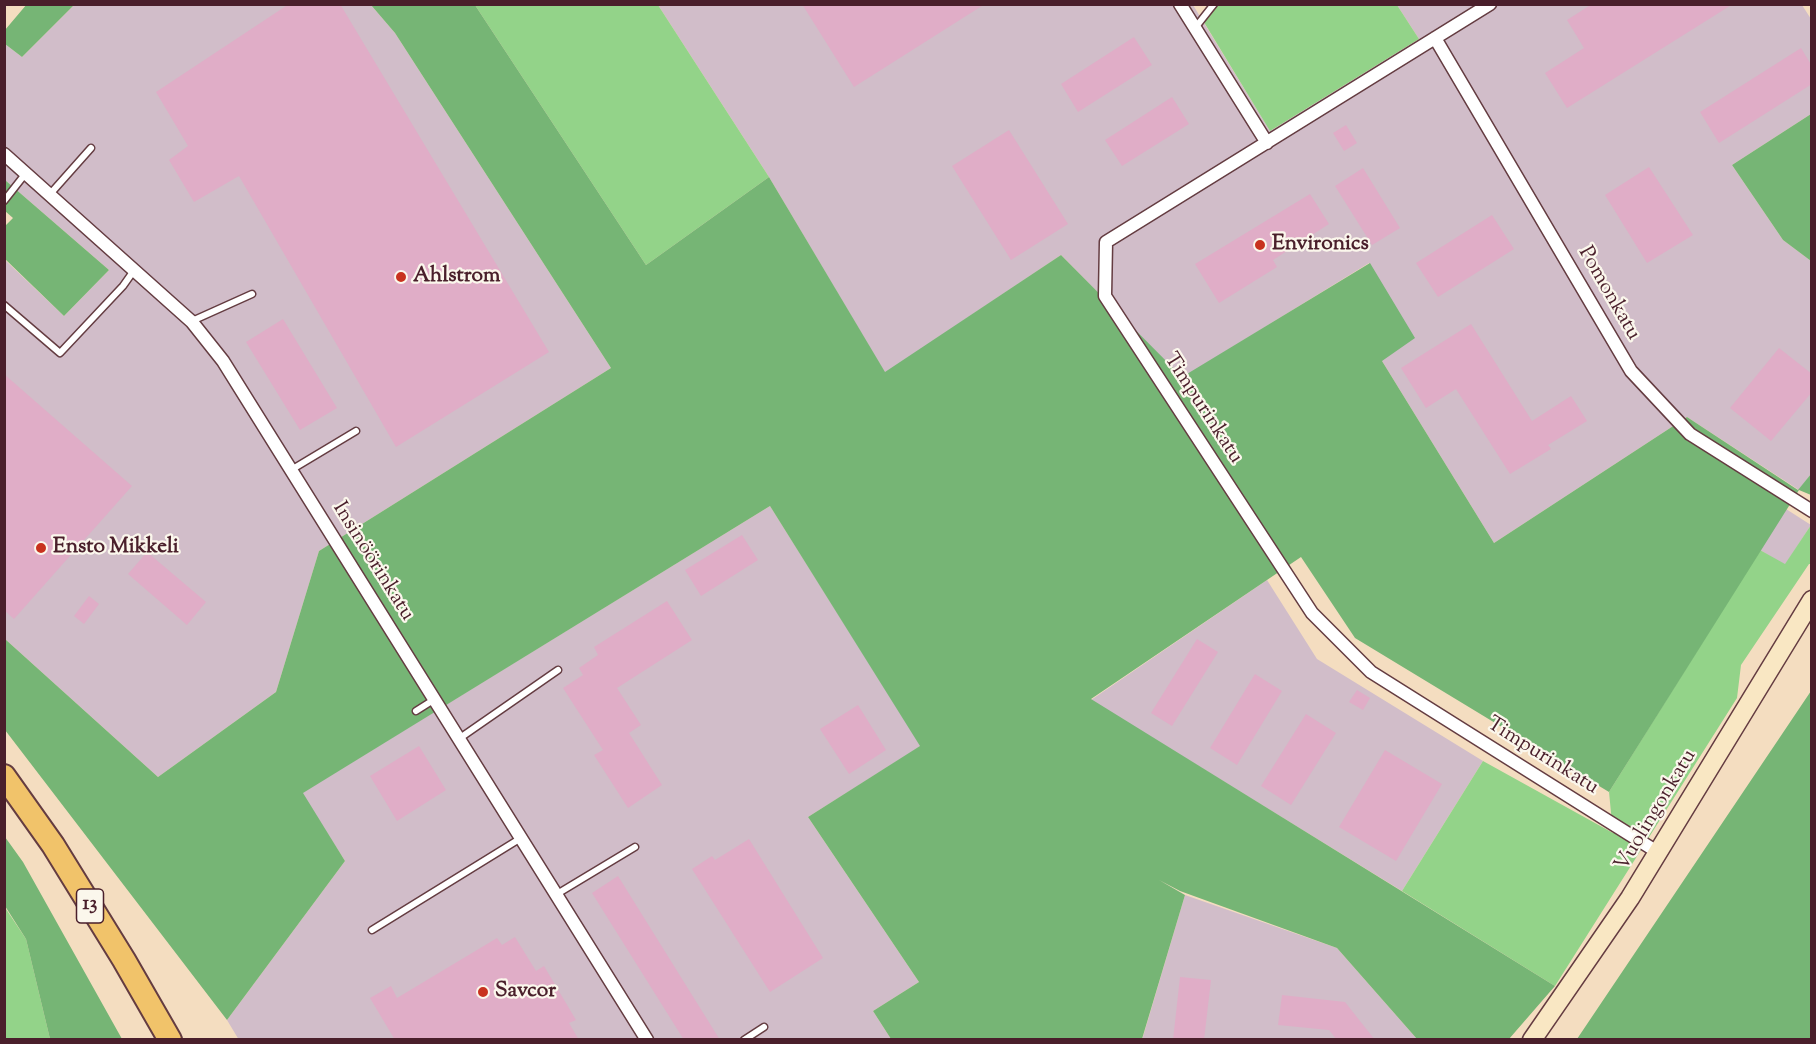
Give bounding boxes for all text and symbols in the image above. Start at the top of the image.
place label: Environics [1272,232,1369,258]
marker: Environics [1253,238,1267,252]
street label: Pomonkatu [1571,243,1645,345]
place label: Ahlstrom [413,264,500,290]
marker: Ahlstrom [394,270,408,284]
street label: Timpurinkatu [1157,349,1247,469]
street label: Insinöörinkatu [326,498,418,626]
place label: Ensto Mikkeli [53,535,179,561]
marker: Ensto Mikkeli [34,541,48,555]
street label: Timpurinkatu [1481,713,1603,801]
street label: Vuolingonkatu [1611,746,1703,876]
road number: 13 [76,889,104,923]
place label: Savcor [495,979,556,1005]
marker: Savcor [476,985,490,999]

